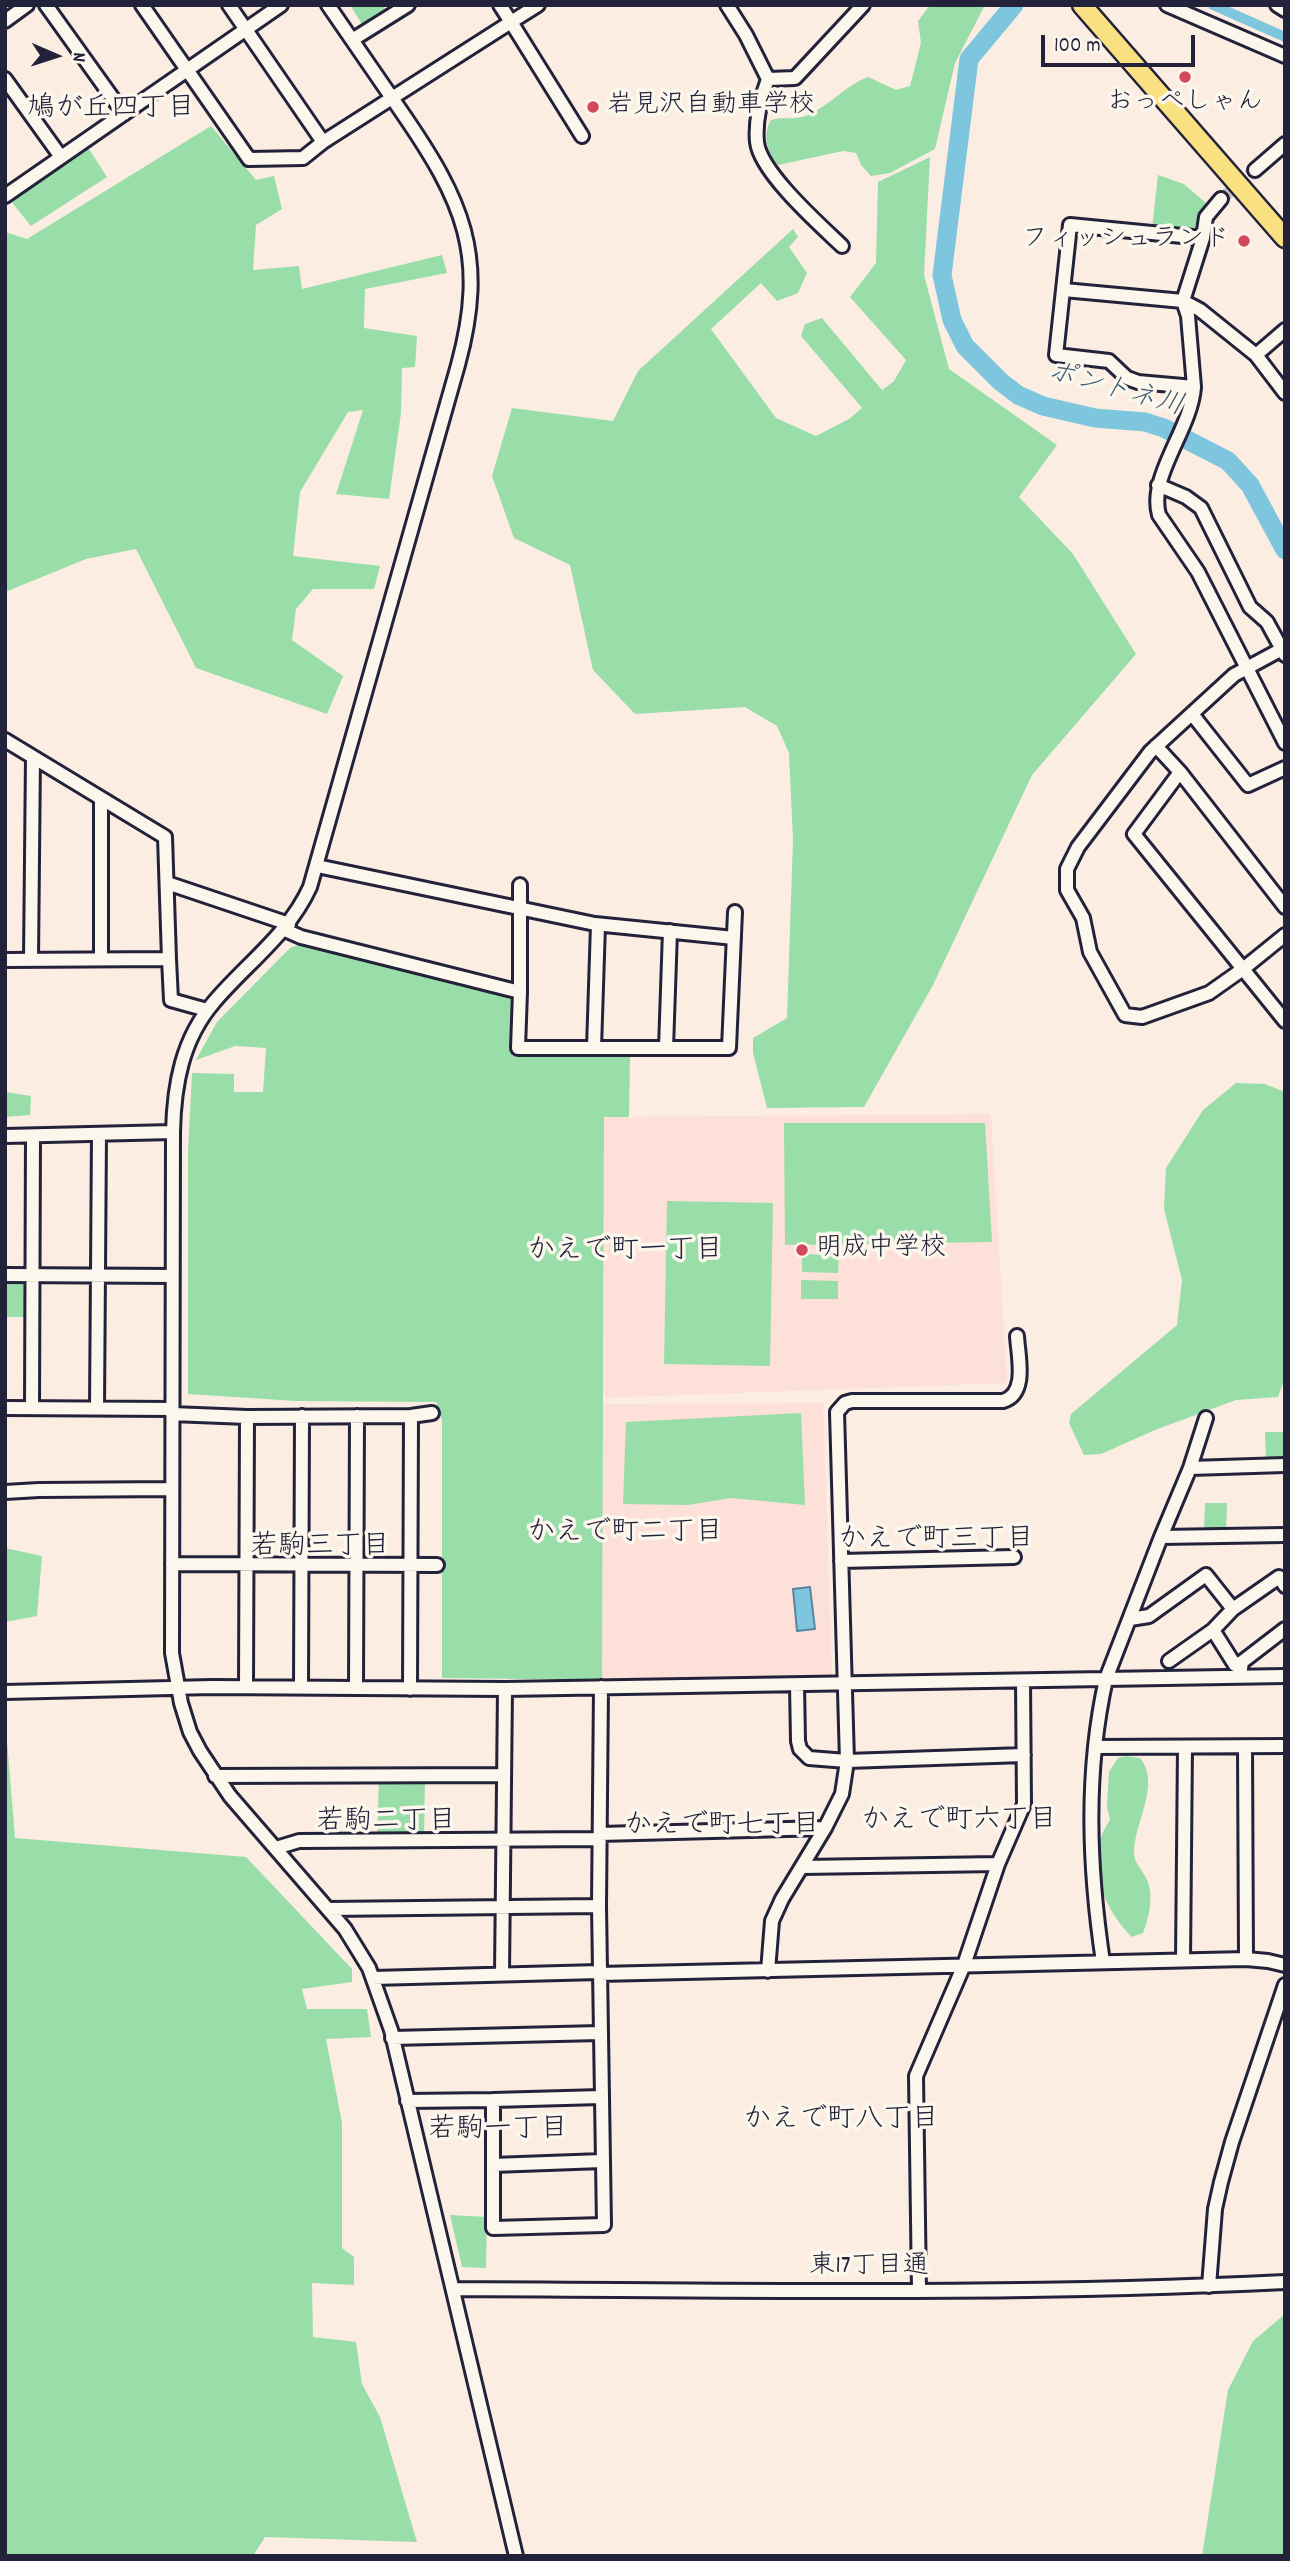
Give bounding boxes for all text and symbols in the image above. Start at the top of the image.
north arrow [21,21,91,91]
scale bar [1045,21,1199,65]
text: 100 m [1054,32,1101,62]
text: N [64,52,91,63]
marker: おっぺしゃん [1177,69,1193,85]
place label: おっぺしゃん [1107,88,1263,120]
place label: 岩見沢自動車学校 [607,91,815,123]
district label: 鳩が丘四丁目 [27,94,195,128]
marker: 岩見沢自動車学校 [585,99,601,115]
place label: フィッシュランド [1022,225,1230,257]
marker: フィッシュランド [1236,233,1252,249]
water label: ポントネ川 [1043,358,1187,426]
place label: 明成中学校 [816,1234,946,1266]
district label: かえで町一丁目 [527,1236,723,1270]
marker: 明成中学校 [794,1242,810,1258]
district label: かえで町二丁目 [527,1518,723,1552]
district label: かえで町三丁目 [838,1525,1034,1559]
district label: 若駒三丁目 [250,1532,390,1566]
district label: かえで町六丁目 [861,1806,1057,1840]
district label: 若駒二丁目 [316,1807,456,1841]
district label: かえで町七丁目 [624,1811,820,1845]
district label: かえで町八丁目 [743,2105,939,2139]
district label: 若駒一丁目 [428,2115,568,2149]
street label: 東17丁目通 [809,2252,929,2284]

